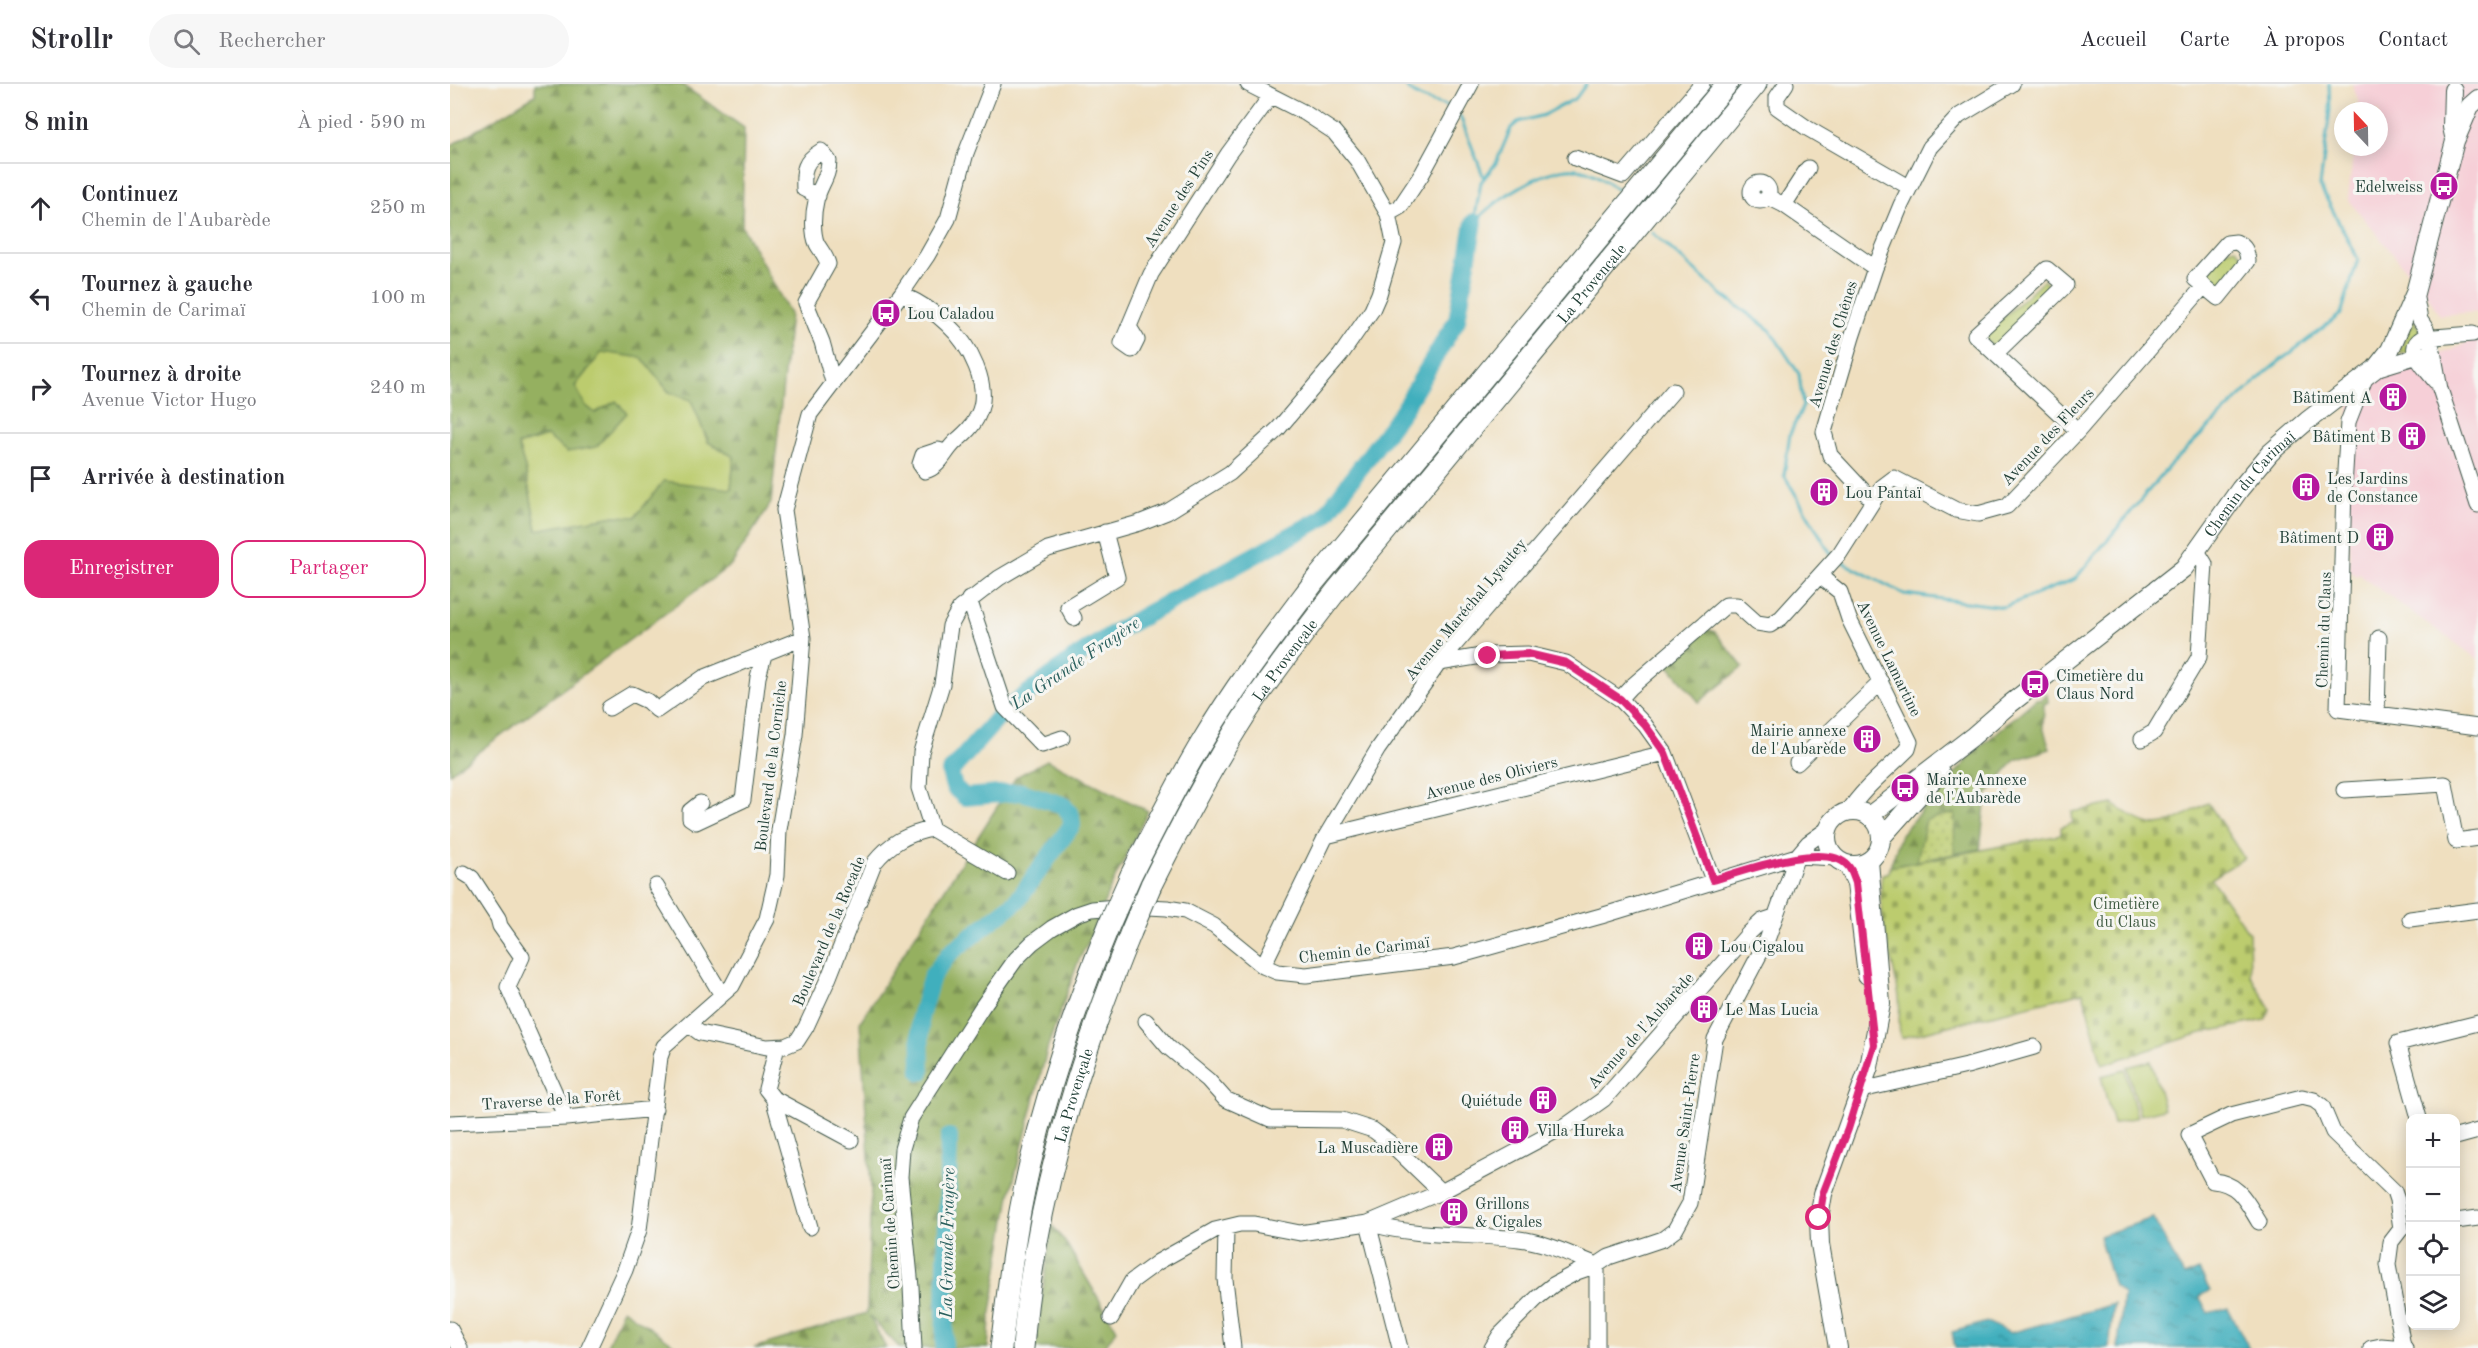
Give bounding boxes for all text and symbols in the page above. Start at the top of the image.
search box [149,14,569,68]
icon: search [170,25,203,58]
text: Strollr [30,27,113,55]
text: Rechercher [218,30,326,52]
text: Accueil [2080,30,2147,51]
text: Carte [2180,30,2230,51]
text: À propos [2263,30,2345,51]
text: Contact [2378,30,2448,51]
north arrow [2334,102,2388,156]
text: 8 min [24,110,89,136]
text: À pied · 590 m [297,113,426,133]
street label: Avenue des Pins [1142,147,1217,251]
bus stop icon: Edelweiss [2428,170,2460,202]
place label: Edelweiss [2355,180,2423,196]
text: Continuez [81,184,178,206]
icon: ahead [24,192,57,225]
text: 250 m [370,198,426,218]
text: Chemin de l'Aubarède [81,211,271,231]
street label: La Provençale [1555,241,1630,327]
text: Tournez à gauche [81,274,253,296]
street label: Avenue des Chênes [1807,279,1861,410]
icon: left [24,282,57,315]
text: 100 m [370,288,426,308]
bus stop icon: Lou Caladou [870,297,902,329]
text: Chemin de Carimaï [81,301,246,321]
place label: Lou Caladou [907,307,995,323]
text: Tournez à droite [81,364,242,386]
icon: right [24,372,57,405]
text: 240 m [370,378,426,398]
building icon: Bâtiment A [2377,381,2409,413]
street label: Avenue des Fleurs [1999,385,2098,489]
text: Avenue Victor Hugo [81,391,257,411]
place label: Bâtiment A [2292,391,2372,407]
building icon: Bâtiment B [2396,420,2428,452]
street label: Chemin du Carimaï [2203,429,2299,541]
place label: Bâtiment B [2312,430,2391,446]
icon: arrive [24,462,57,495]
text: Arrivée à destination [81,467,285,489]
building icon: Les Jardins de Constance [2290,471,2322,503]
place label: Les Jardins de Constance [2327,472,2418,506]
building icon: Lou Pantaï [1808,476,1840,508]
place label: Lou Pantaï [1845,486,1922,502]
building icon: Bâtiment D [2364,521,2396,553]
place label: Bâtiment D [2279,531,2359,547]
street label: Avenue Maréchal Lyautey [1403,536,1531,684]
button: Enregistrer [24,540,219,598]
button: Partager [231,540,426,598]
street label: Chemin du Claus [2315,571,2335,689]
street label: Avenue Lamartine [1853,598,1923,719]
water label: La Grande Frayère [1007,614,1143,714]
street label: La Provençale [1250,617,1321,705]
route end [1474,642,1500,668]
bus stop icon: Cimetière du Claus Nord [2019,668,2051,700]
place label: Cimetière du Claus Nord [2056,669,2144,703]
street label: Boulevard de la Corniche [754,680,790,853]
building icon: Mairie annexe de l'Aubarède [1851,723,1883,755]
place label: Mairie annexe de l'Aubarède [1750,724,1846,758]
street label: Avenue des Oliviers [1424,755,1559,803]
bus stop icon: Mairie Annexe de l'Aubarède [1889,772,1921,804]
place label: Mairie Annexe de l'Aubarède [1926,773,2027,807]
street label: Boulevard de la Rocade [791,854,869,1009]
park label: Cimetière du Claus [2093,897,2159,931]
building icon: Lou Cigalou [1683,930,1715,962]
street label: Chemin de Carimaï [1298,935,1431,967]
place label: Lou Cigalou [1720,940,1805,956]
street label: Avenue de l'Aubarède [1585,970,1698,1092]
building icon: Le Mas Lucia [1688,993,1720,1025]
place label: Le Mas Lucia [1725,1003,1819,1019]
street label: La Provençale [1053,1047,1097,1145]
street label: Avenue Saint-Pierre [1668,1053,1704,1194]
building icon: Quiétude [1527,1084,1559,1116]
street label: Traverse de la Forêt [481,1088,622,1114]
place label: Quiétude [1461,1094,1522,1110]
building icon: Villa Hureka [1499,1114,1531,1146]
map controls [2406,1114,2460,1330]
button: + [2406,1114,2460,1168]
place label: Villa Hureka [1536,1124,1624,1140]
building icon: La Muscadière [1423,1131,1455,1163]
place label: La Muscadière [1317,1141,1418,1157]
street label: Chemin de Carimaï [878,1157,904,1290]
water label: La Grande Frayère [938,1167,958,1320]
button: − [2406,1168,2460,1222]
building icon: Grillons & Cigales [1438,1196,1470,1228]
place label: Grillons & Cigales [1475,1197,1542,1231]
route start [1805,1204,1831,1230]
button: locate [2406,1222,2460,1276]
button: layers [2406,1276,2460,1330]

